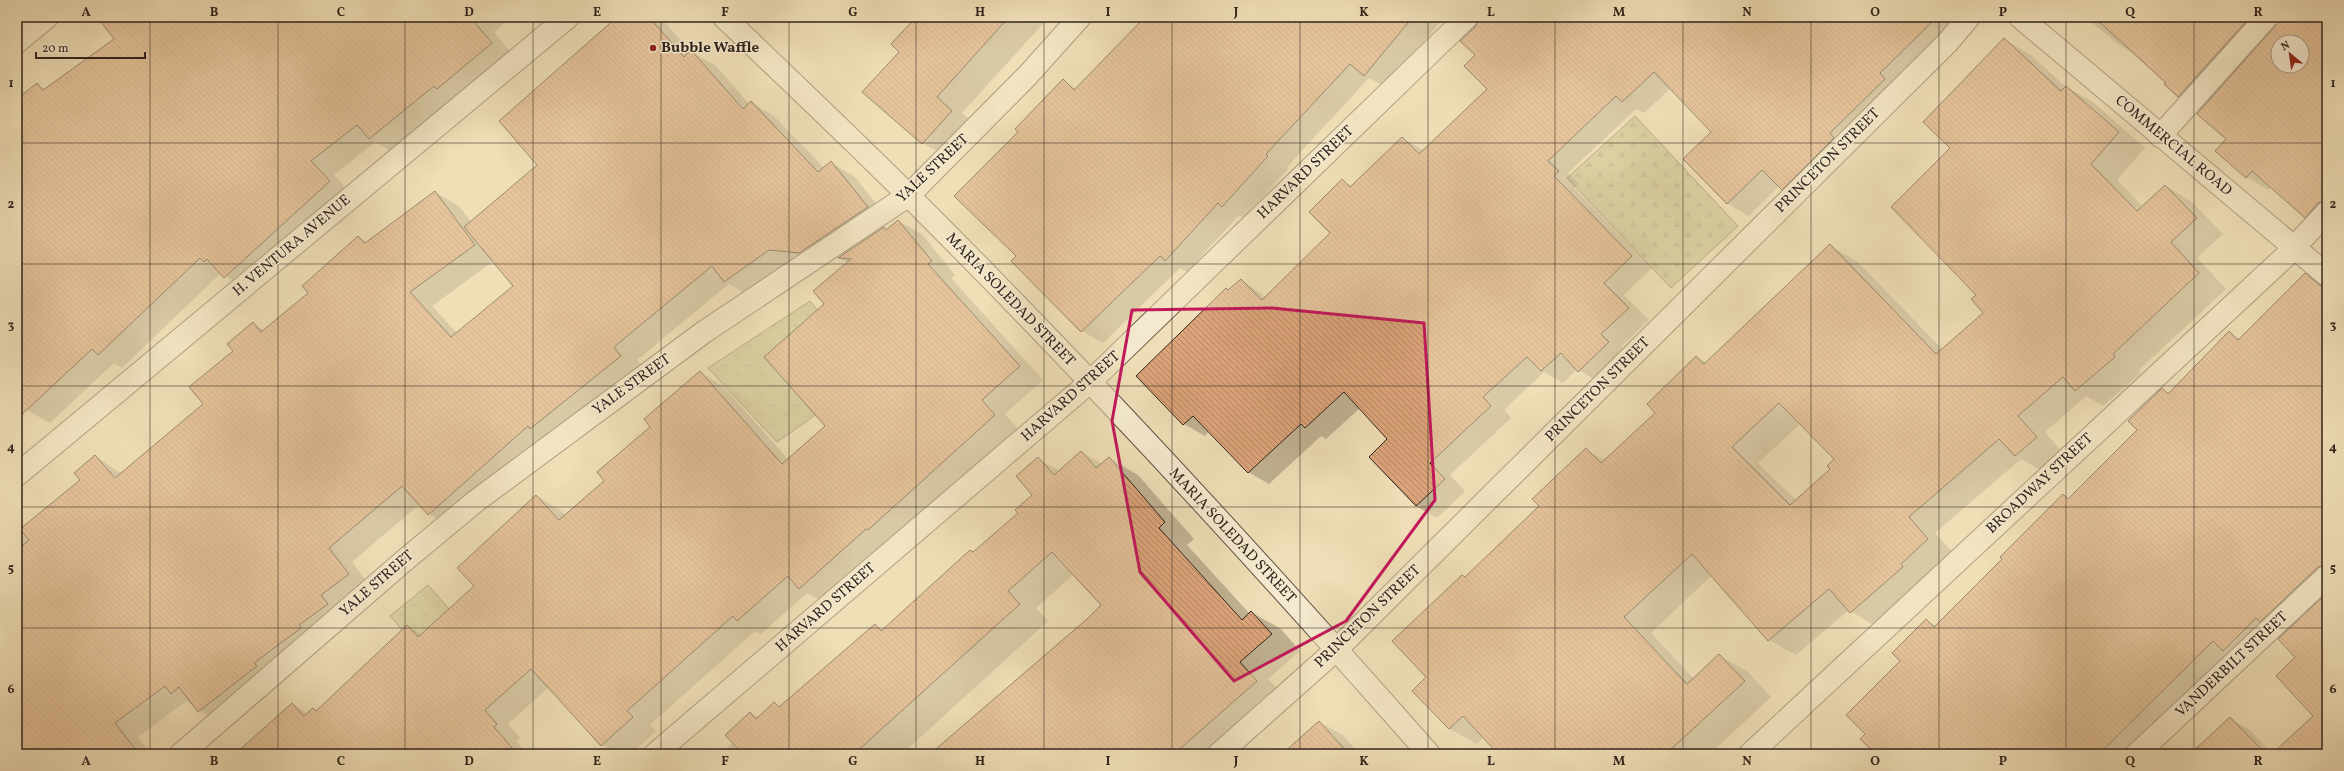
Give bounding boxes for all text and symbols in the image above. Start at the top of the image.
text: A [81,4,91,22]
text: B [210,4,219,22]
text: C [337,4,345,22]
text: D [464,4,474,22]
text: E [593,4,601,22]
text: F [721,4,729,22]
text: G [848,4,858,22]
text: H [975,4,985,22]
text: I [1106,4,1111,22]
text: J [1233,4,1239,22]
text: K [1359,4,1369,22]
text: L [1487,4,1495,22]
text: M [1613,4,1626,22]
text: N [1742,4,1752,22]
text: O [1870,4,1880,22]
text: P [1999,4,2007,22]
text: Q [2125,4,2136,22]
text: R [2253,4,2263,22]
scale bar [36,34,145,60]
north arrow [2270,34,2310,74]
place label: Bubble Waffle [661,38,760,59]
text: N [2279,38,2293,55]
text: 20 m [42,41,69,57]
marker: Bubble Waffle [648,43,658,53]
text: 1 [8,75,14,93]
text: 1 [2330,75,2336,93]
street label: COMMERCIAL ROAD [2110,91,2236,201]
street label: PRINCETON STREET [1771,104,1885,218]
street label: HARVARD STREET [1253,121,1359,225]
street label: YALE STREET [892,130,974,208]
street label: H. VENTURA AVENUE [228,190,356,302]
text: 2 [8,196,15,214]
text: 2 [2330,196,2337,214]
street label: MARIA SOLEDAD STREET [941,229,1080,372]
text: 3 [8,317,15,335]
text: 3 [2330,317,2337,335]
street label: PRINCETON STREET [1541,333,1655,447]
street label: HARVARD STREET [1017,347,1125,447]
street label: YALE STREET [589,349,676,421]
street label: BROADWAY STREET [1982,429,2098,539]
text: 4 [7,439,15,457]
text: 4 [2329,439,2337,457]
street label: MARIA SOLEDAD STREET [1164,464,1301,609]
street label: YALE STREET [335,546,419,622]
street label: HARVARD STREET [771,558,881,658]
text: 5 [8,560,14,578]
street label: PRINCETON STREET [1310,560,1426,673]
text: 5 [2330,560,2336,578]
street label: VANDERBILT STREET [2171,607,2293,723]
text: 6 [7,681,15,699]
text: 6 [2329,681,2337,699]
text: A [81,753,91,771]
text: B [210,753,219,771]
text: C [337,753,345,771]
text: D [464,753,474,771]
text: E [593,753,601,771]
text: F [721,753,729,771]
text: G [848,753,858,771]
text: H [975,753,985,771]
text: I [1106,753,1111,771]
text: J [1233,753,1239,771]
text: K [1359,753,1369,771]
text: L [1487,753,1495,771]
text: M [1613,753,1626,771]
text: N [1742,753,1752,771]
text: O [1870,753,1880,771]
text: P [1999,753,2007,771]
text: Q [2125,753,2136,771]
text: R [2253,753,2263,771]

